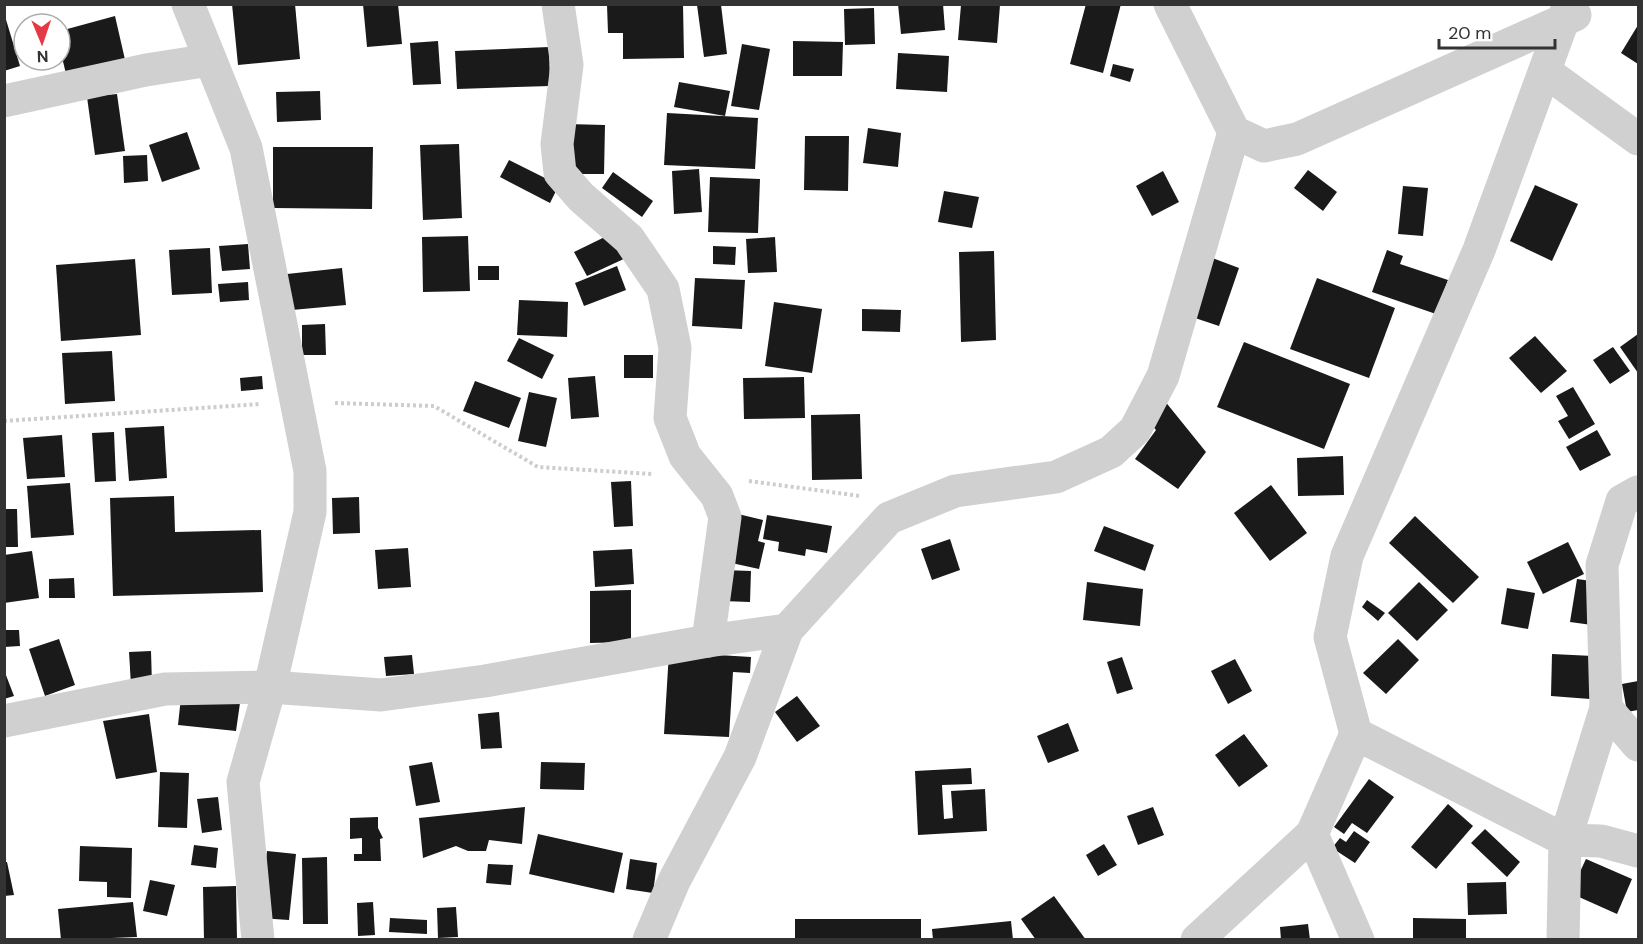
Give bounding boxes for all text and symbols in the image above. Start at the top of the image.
north arrow [12,12,72,72]
scale bar [1439,12,1554,50]
text: 20 m [1448,21,1491,45]
text: N [36,46,49,67]

